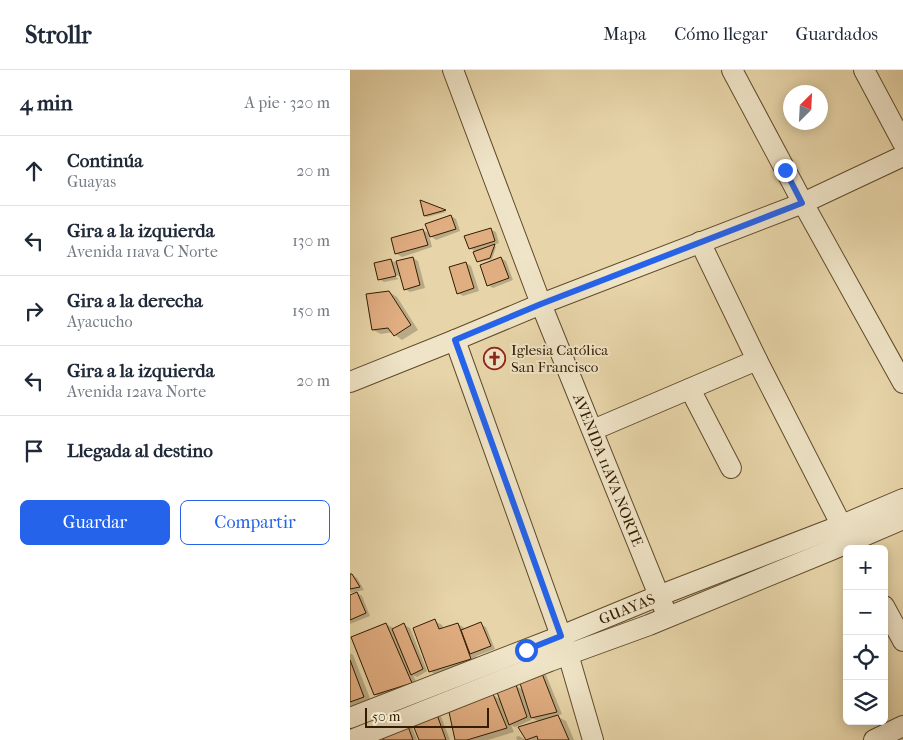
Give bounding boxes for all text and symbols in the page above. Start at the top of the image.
text: Strollr [25,21,92,49]
text: Mapa [603,24,646,45]
text: Cómo llegar [674,24,768,45]
text: Guardados [796,24,878,45]
north arrow [783,85,828,130]
text: 4 min [20,91,73,115]
text: A pie · 320 m [245,93,330,112]
text: Continúa [67,150,143,172]
icon: ahead [20,157,48,185]
route end [774,159,797,182]
text: 20 m [296,161,330,180]
text: Guayas [67,172,116,191]
text: Gira a la izquierda [67,220,214,242]
icon: left [20,227,48,255]
text: 130 m [292,231,330,250]
text: Avenida 11ava C Norte [67,242,218,261]
text: Gira a la derecha [67,290,203,312]
icon: right [20,297,48,325]
text: 150 m [292,301,330,320]
text: Ayacucho [67,312,133,331]
place label: Iglesia Católica San Francisco [511,341,609,376]
church icon: Iglesia Católica San Francisco [483,347,507,371]
text: Gira a la izquierda [67,360,214,382]
icon: left [20,367,48,395]
text: 20 m [296,371,330,390]
text: Avenida 12ava Norte [67,382,206,401]
street label: AVENIDA 11AVA NORTE [569,390,647,549]
icon: arrive [20,437,48,465]
text: Llegada al destino [67,440,213,462]
button: Guardar [20,500,170,545]
button: Compartir [180,500,330,545]
map controls [843,545,888,725]
button: + [843,545,888,590]
street label: GUAYAS [596,590,658,628]
button: − [843,590,888,635]
button: locate [843,635,888,680]
route start [515,639,538,662]
button: layers [843,680,888,725]
scale bar [365,705,489,728]
text: 50 m [372,708,400,725]

